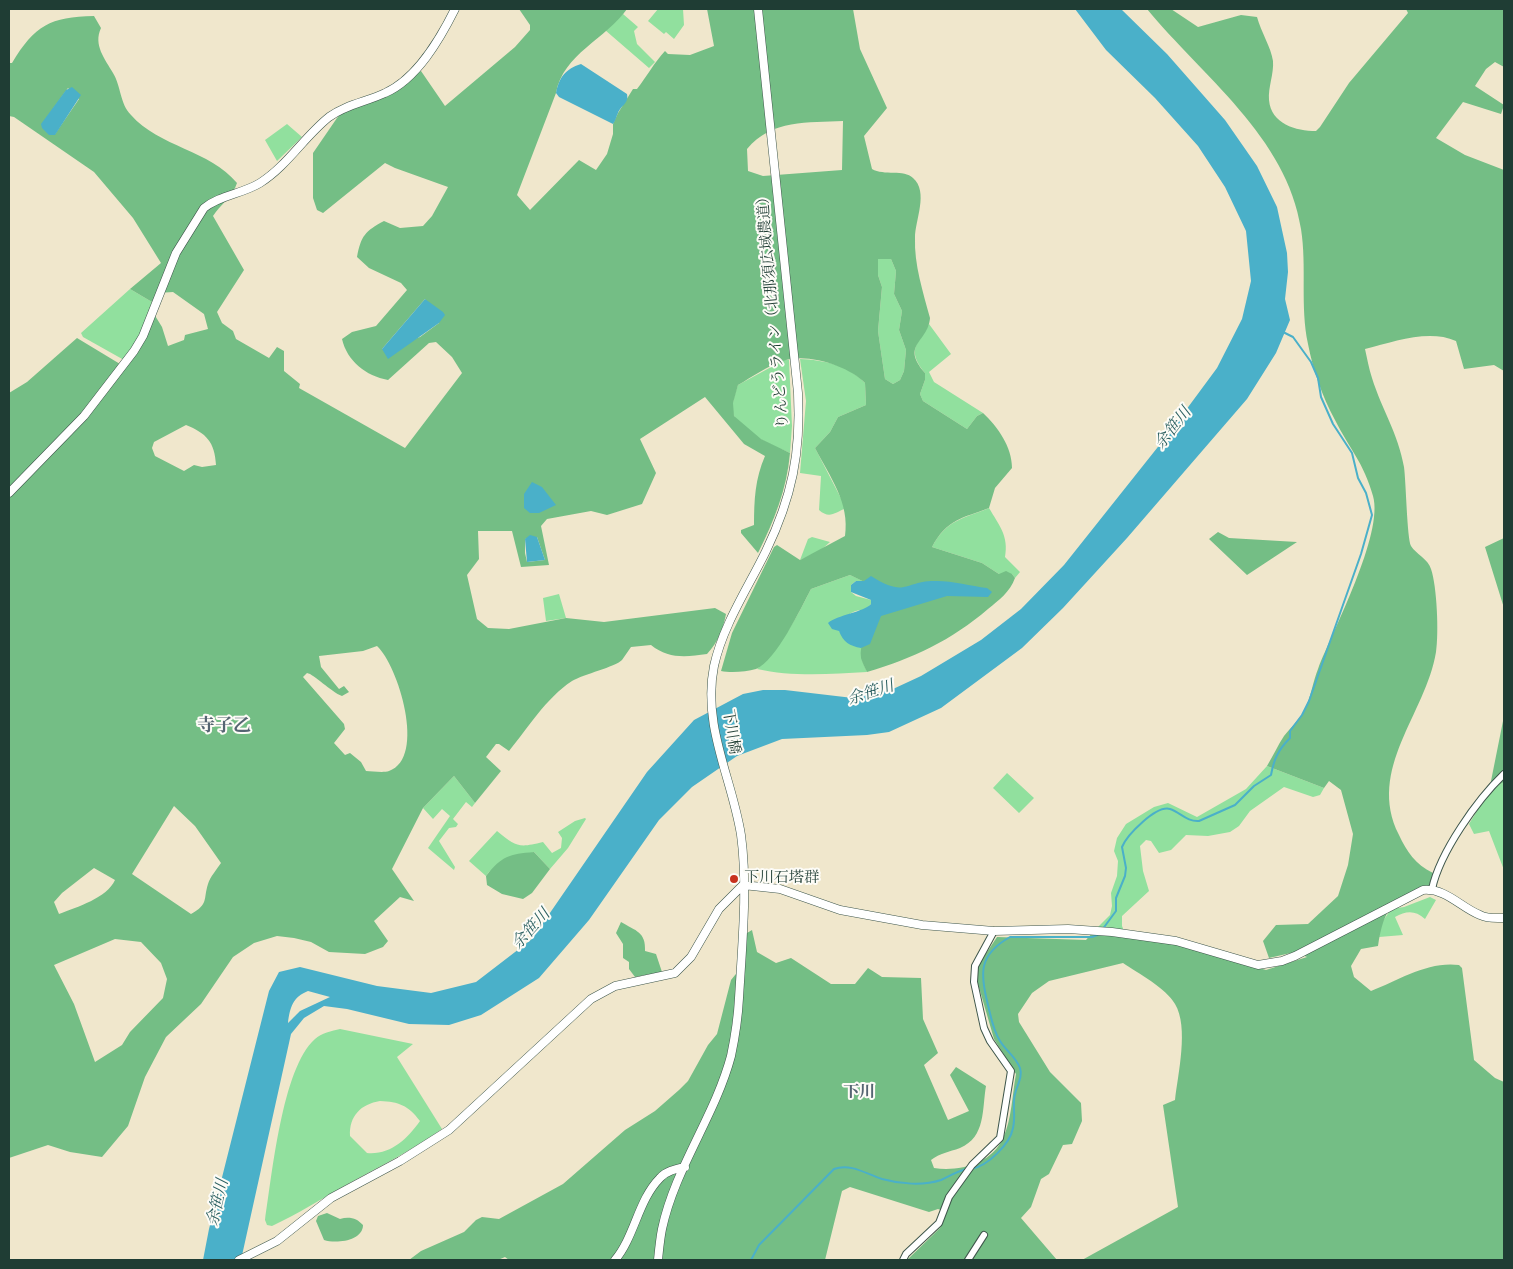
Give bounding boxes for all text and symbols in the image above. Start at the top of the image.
street label: りんどうライン（北那須広域農道） [755,189,793,429]
water label: 余笹川 [1152,404,1196,454]
water label: 余笹川 [845,677,897,711]
street label: 下川橋 [718,708,742,756]
district label: 寺子乙 [197,716,251,738]
place label: 下川石塔群 [744,870,819,888]
marker: 下川石塔群 [728,873,740,885]
water label: 余笹川 [509,906,555,954]
district label: 下川 [843,1084,875,1104]
water label: 余笹川 [204,1177,234,1229]

